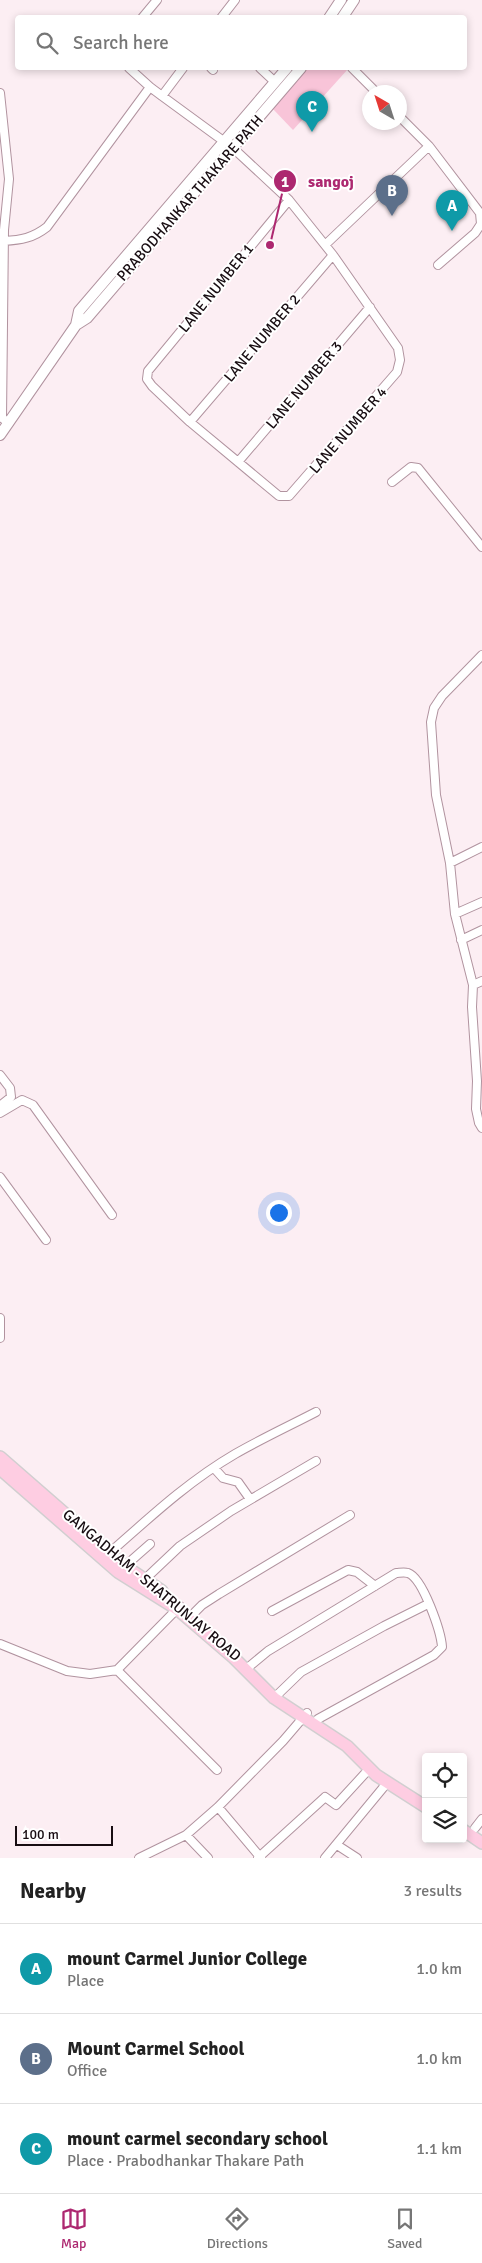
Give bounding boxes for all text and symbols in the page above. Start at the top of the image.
search box [15,15,467,70]
icon: search [33,29,61,57]
text: Search here [73,31,169,55]
north arrow [362,85,407,130]
pin: C [296,91,328,132]
street label: PRABODHANKAR THAKARE PATH [113,111,267,285]
callout: sangoj [273,166,364,197]
text: sangoj [308,172,354,192]
text: 1 [281,173,289,191]
pin: B [376,175,408,216]
pin: A [436,190,468,231]
street label: LANE NUMBER 1 [175,240,257,336]
street label: LANE NUMBER 2 [220,290,304,386]
street label: LANE NUMBER 3 [262,337,346,433]
street label: LANE NUMBER 4 [305,383,391,477]
your location [266,1200,292,1226]
street label: GANGADHAM - SHATRUNJAY ROAD [59,1505,245,1665]
map controls [422,1753,467,1843]
button: locate [422,1753,467,1798]
button: layers [422,1798,467,1843]
scale bar [15,1823,112,1846]
text: 100 m [22,1826,59,1843]
text: Nearby [20,1878,86,1904]
text: 3 results [403,1881,462,1901]
text: mount Carmel Junior College [67,1947,307,1971]
text: A [31,1959,41,1979]
text: 1.0 km [416,1959,462,1979]
text: Place [67,1971,104,1991]
text: Mount Carmel School [67,2037,244,2061]
text: B [31,2049,41,2069]
text: 1.0 km [416,2049,462,2069]
text: Office [67,2061,107,2081]
text: mount carmel secondary school [67,2127,328,2151]
text: C [31,2139,41,2159]
text: 1.1 km [416,2139,462,2159]
text: Place · Prabodhankar Thakare Path [67,2151,304,2171]
tab: Map [60,2205,88,2252]
tab: Directions [207,2205,268,2252]
tab: Saved [387,2205,422,2252]

